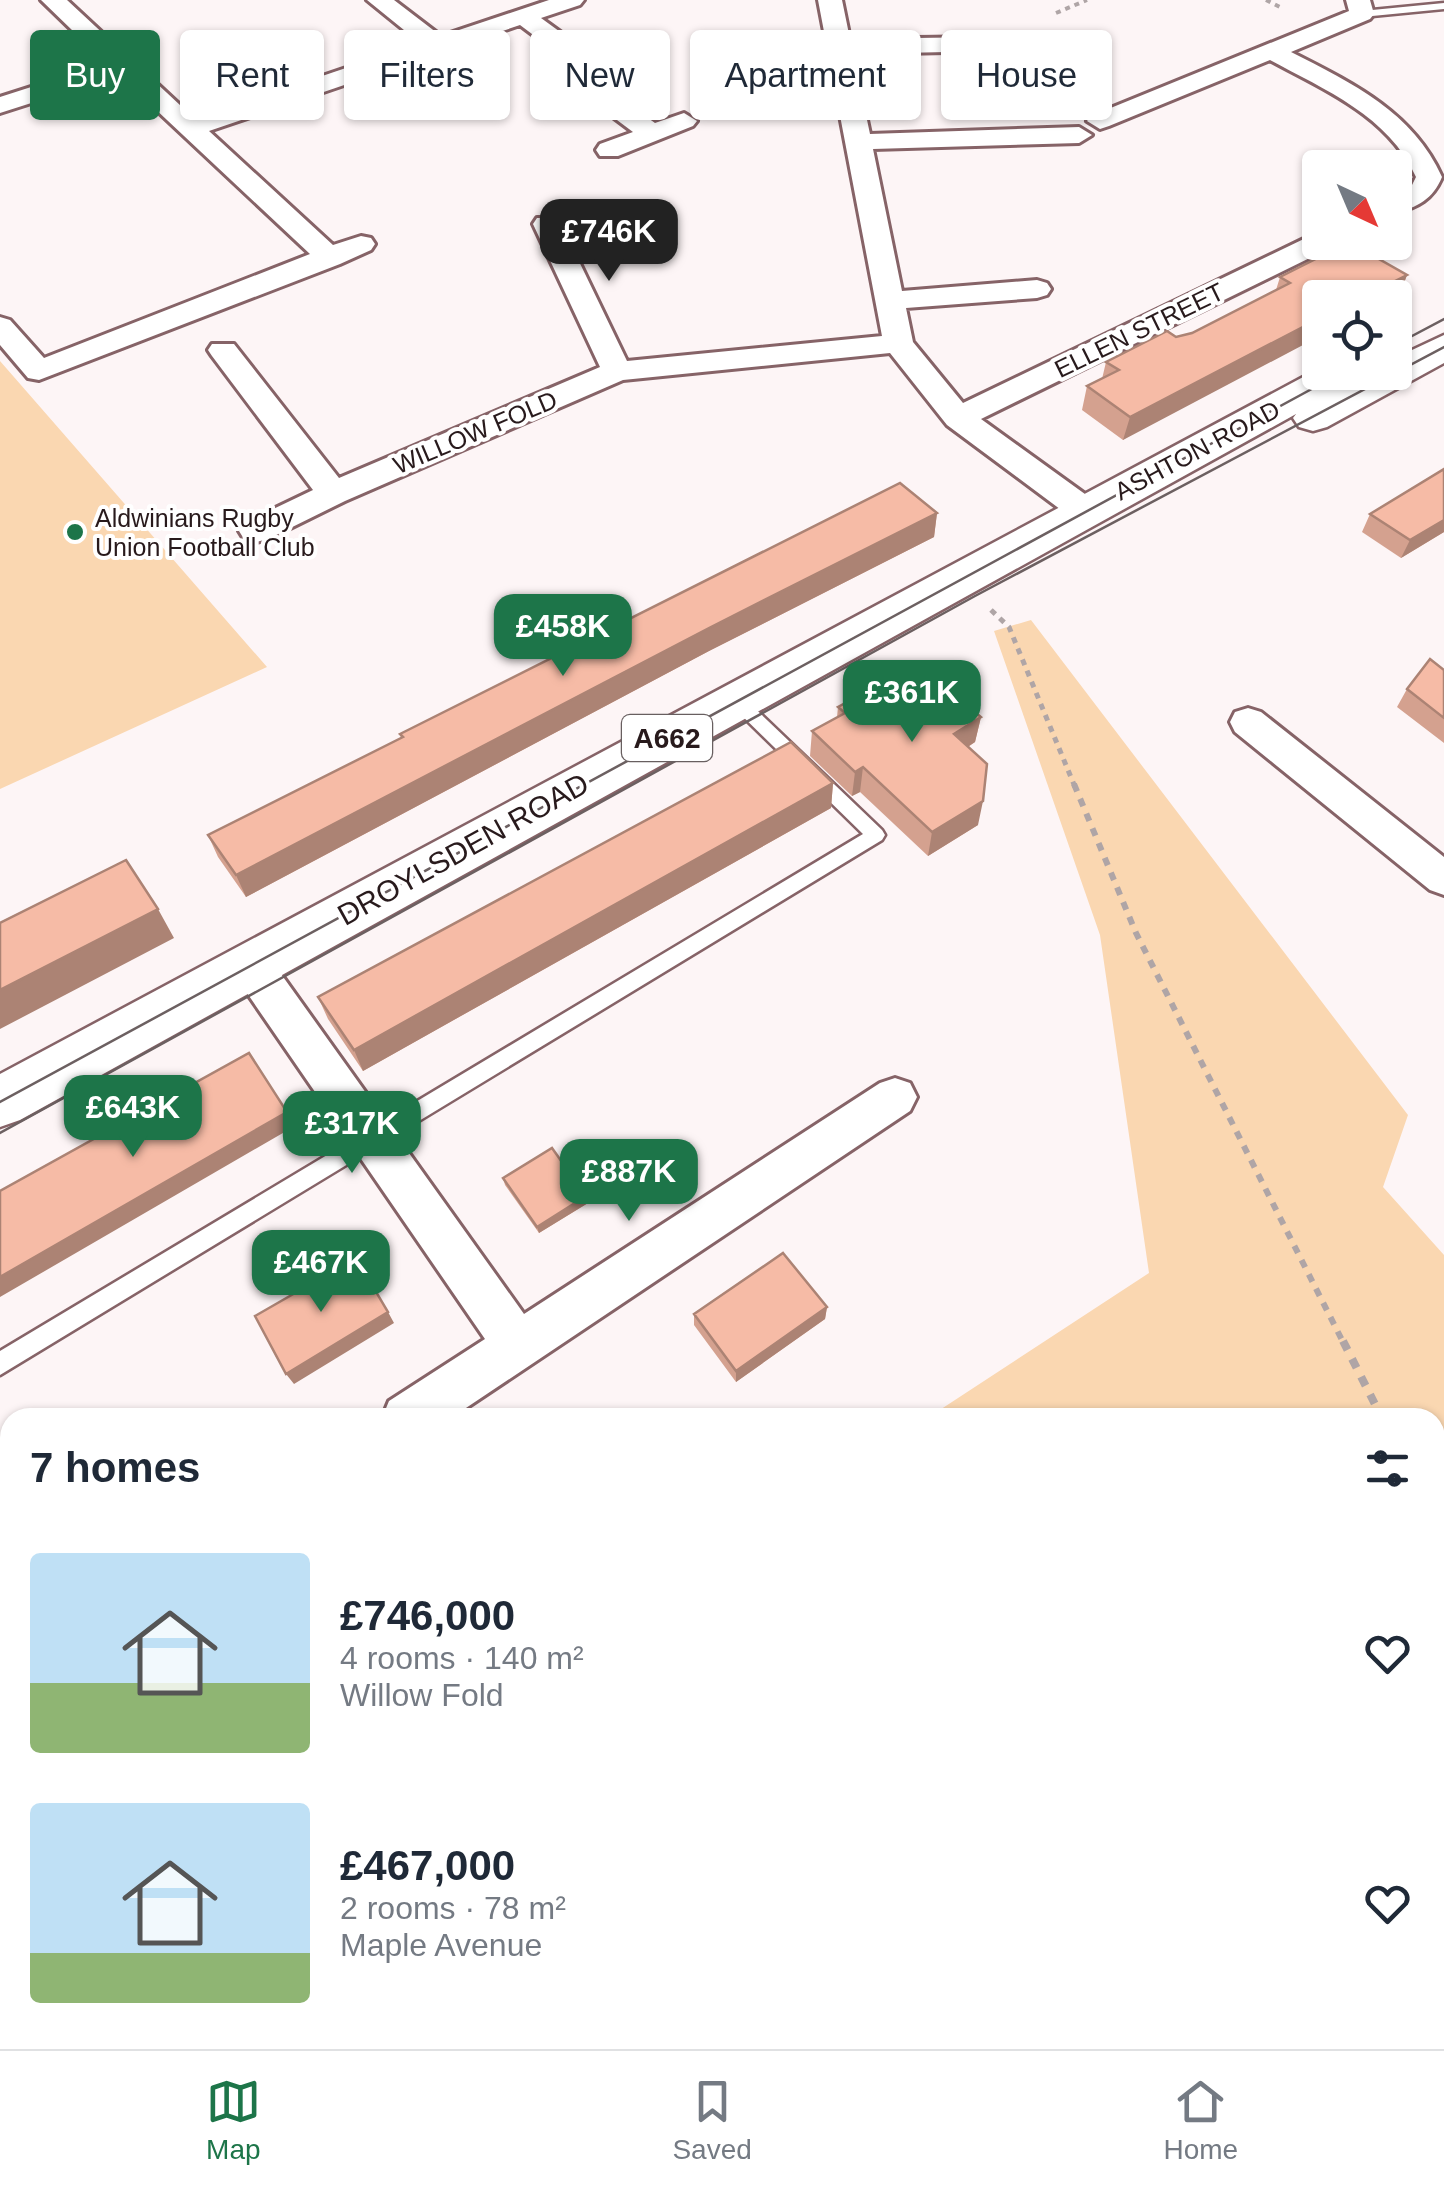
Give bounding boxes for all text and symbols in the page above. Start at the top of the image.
chip: Buy [30,30,160,120]
chip: Rent [180,30,324,120]
chip: Filters [344,30,510,120]
chip: New [530,30,670,120]
chip: Apartment [690,30,921,120]
chip: House [941,30,1112,120]
north arrow [1302,150,1412,260]
map controls [1302,150,1412,390]
pin: £746K [539,199,679,284]
text: £746K [562,213,656,249]
street label: ELLEN STREET [1050,277,1228,383]
button: locate [1302,280,1412,390]
street label: WILLOW FOLD [389,385,561,479]
street label: ASHTON ROAD [1110,395,1284,505]
place label: Aldwinians Rugby Union Football Club [95,504,315,561]
marker: Aldwinians Rugby Union Football Club [64,521,86,543]
pin: £458K [493,594,633,679]
text: £458K [516,608,610,644]
pin: £361K [842,660,982,745]
text: £361K [865,674,959,710]
road number: A662 [622,715,712,761]
street label: DROYLSDEN ROAD [332,766,594,932]
pin: £643K [63,1075,203,1160]
text: £643K [86,1089,180,1125]
pin: £317K [282,1091,422,1176]
text: £317K [305,1105,399,1141]
pin: £887K [559,1139,699,1224]
text: £887K [582,1153,676,1189]
pin: £467K [251,1230,391,1315]
text: £467K [274,1244,368,1280]
icon: filters [1360,1441,1415,1496]
text: 7 homes [30,1444,200,1491]
text: £746,000 [340,1592,515,1639]
icon: home [110,1593,230,1713]
icon: heart [1360,1626,1415,1681]
text: 4 rooms · 140 m² [340,1640,584,1676]
text: Willow Fold [340,1677,504,1713]
text: £467,000 [340,1842,515,1889]
icon: home [110,1843,230,1963]
icon: heart [1360,1876,1415,1931]
text: 2 rooms · 78 m² [340,1890,566,1926]
text: Maple Avenue [340,1927,542,1963]
tab: Map [206,2074,261,2166]
tab: Saved [672,2074,752,2166]
tab: Home [1163,2074,1238,2166]

